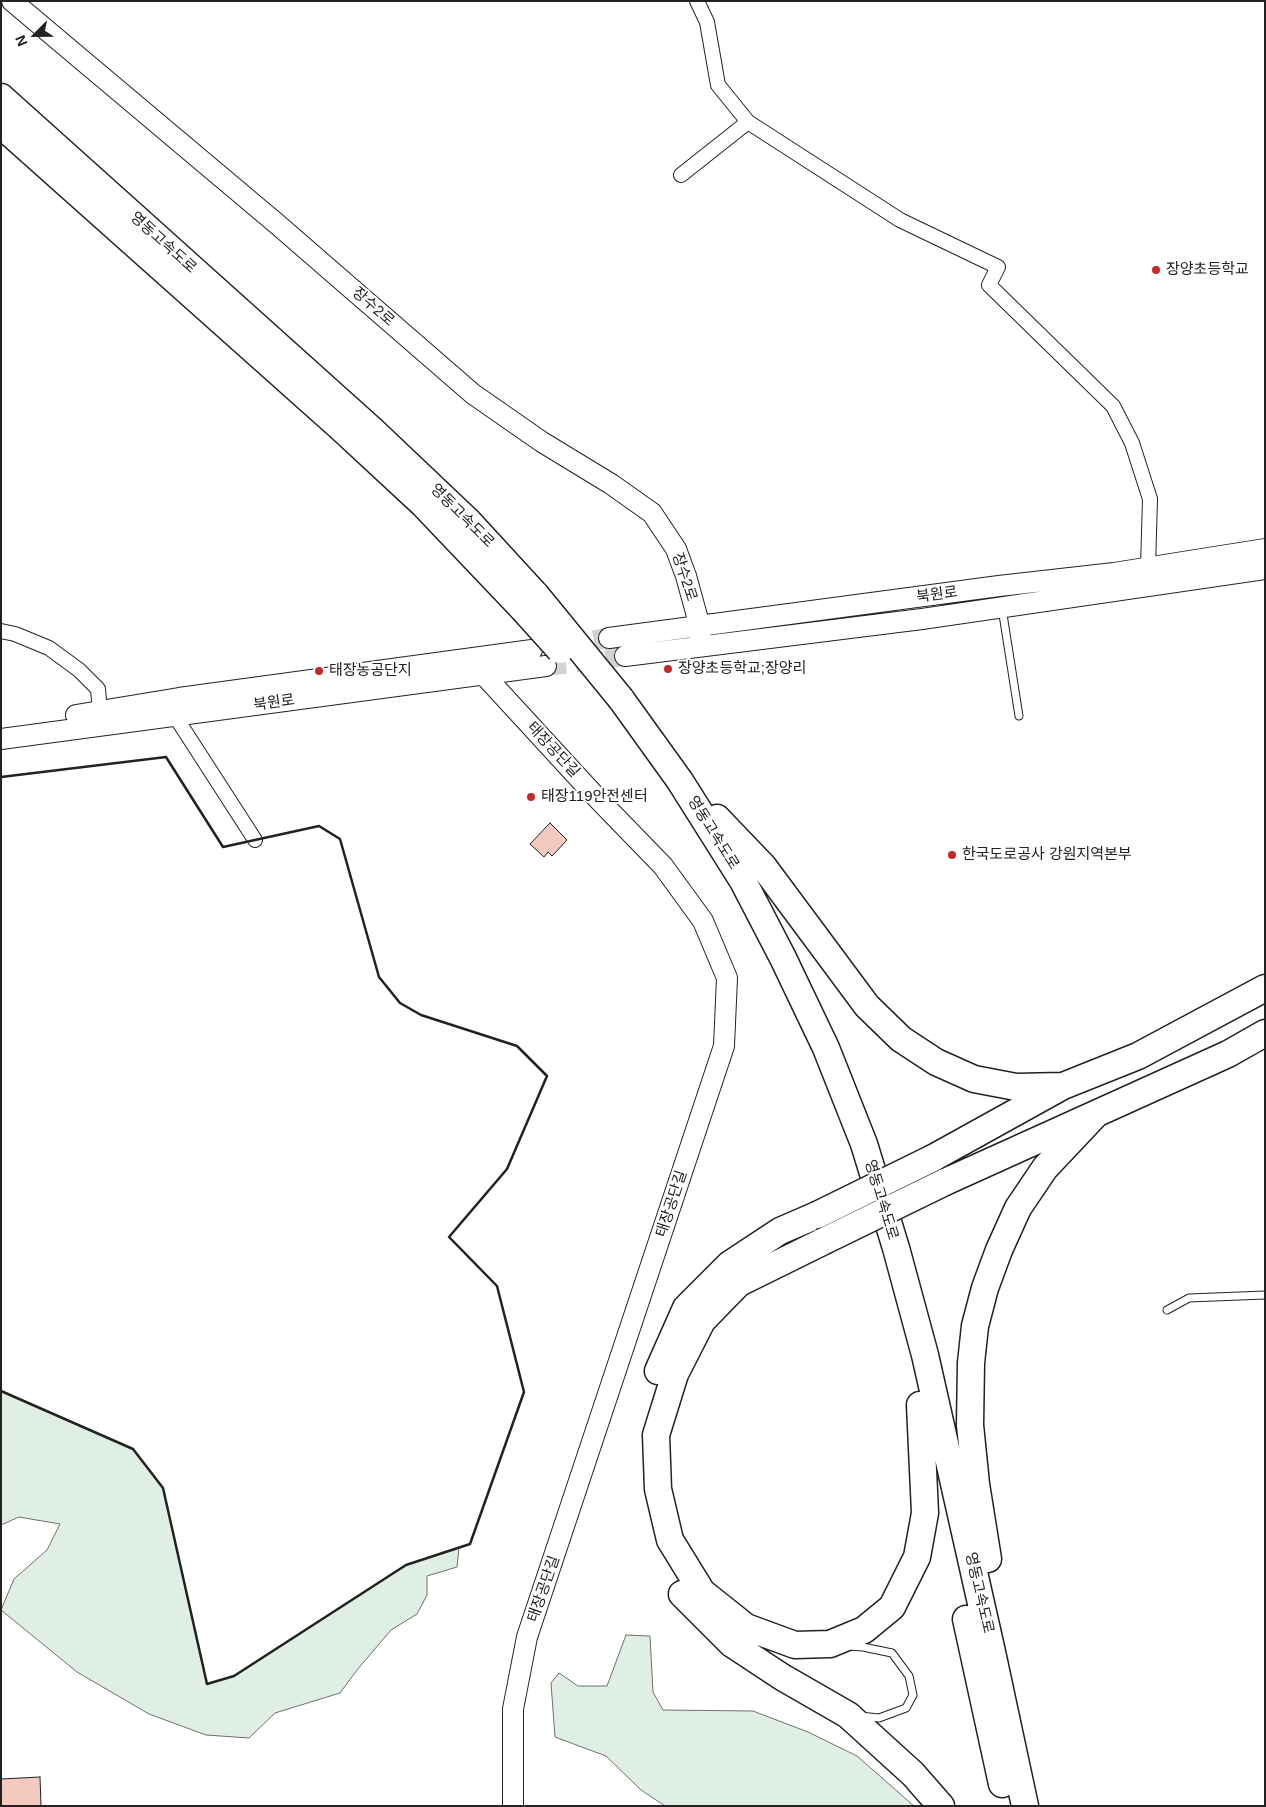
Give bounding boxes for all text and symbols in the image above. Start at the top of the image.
north arrow [10,10,60,60]
text: N [12,33,31,49]
street label: 영동고속도로 [126,209,200,277]
place label: 장양초등학교 [1166,261,1249,279]
marker: 장양초등학교 [1150,264,1162,276]
street label: 장수2로 [348,284,398,330]
street label: 영동고속도로 [426,480,498,552]
street label: 장수2로 [668,551,700,603]
street label: 북원로 [915,583,959,607]
place label: 장양초등학교;장양리 [678,660,806,678]
place label: 태장농공단지 [329,662,412,680]
marker: 장양초등학교;장양리 [662,663,674,675]
marker: 태장농공단지 [313,665,325,677]
street label: 북원로 [252,691,296,715]
street label: 태장공단길 [523,719,583,781]
place label: 태장119안전센터 [541,788,648,806]
marker: 태장119안전센터 [525,791,537,803]
street label: 영동고속도로 [683,793,743,873]
place label: 한국도로공사 강원지역본부 [962,846,1132,864]
marker: 한국도로공사 강원지역본부 [946,849,958,861]
street label: 영동고속도로 [860,1158,902,1242]
street label: 태장공단길 [653,1168,691,1240]
street label: 영동고속도로 [961,1551,997,1635]
street label: 태장공단길 [524,1553,564,1625]

